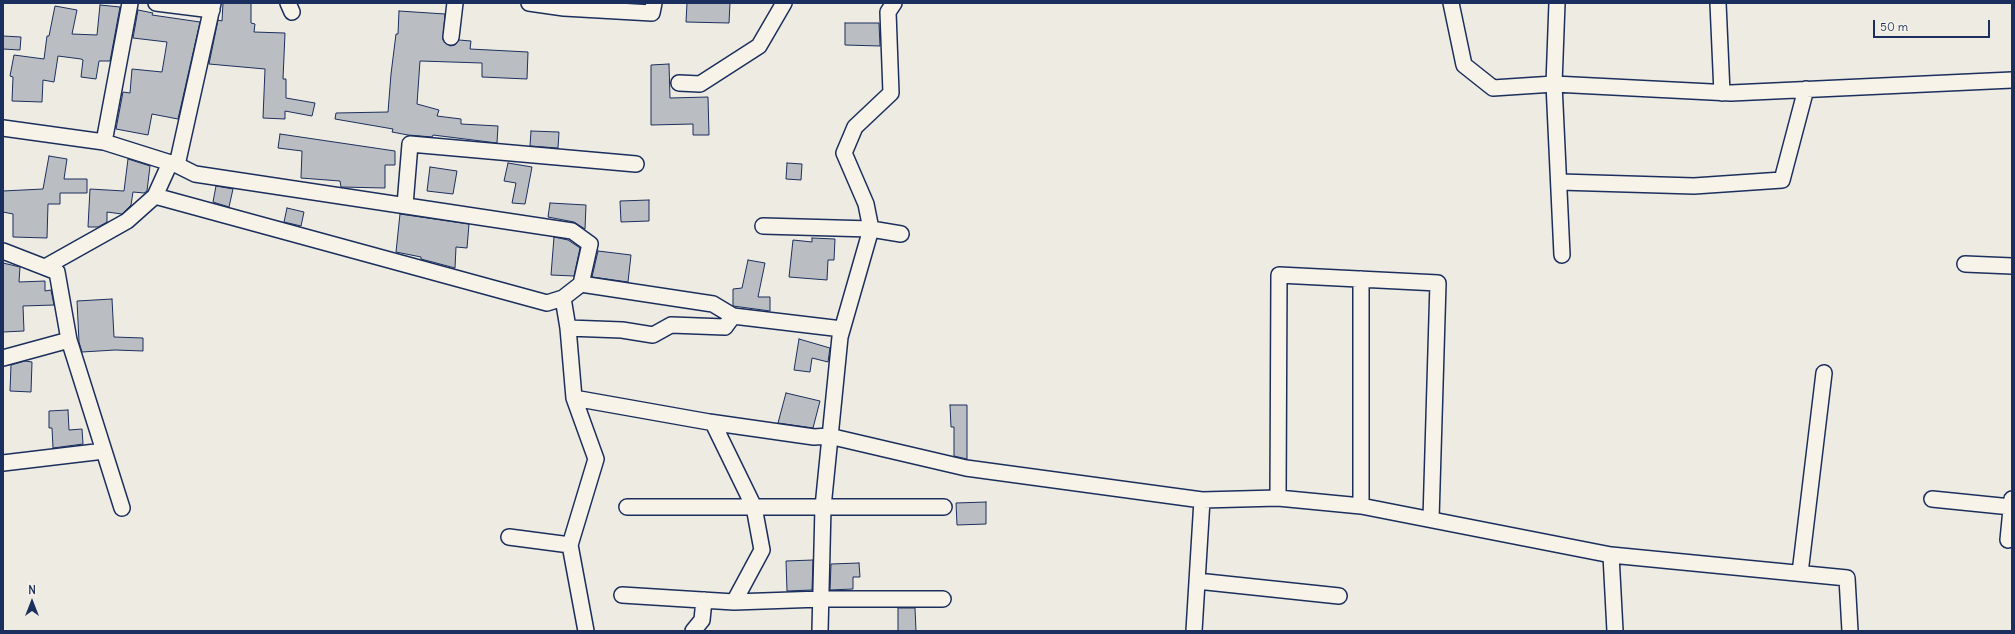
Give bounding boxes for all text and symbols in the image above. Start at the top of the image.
scale bar [1875,12,1992,38]
text: 50 m [1880,19,1908,34]
north arrow [12,582,52,622]
text: N [28,583,36,597]

